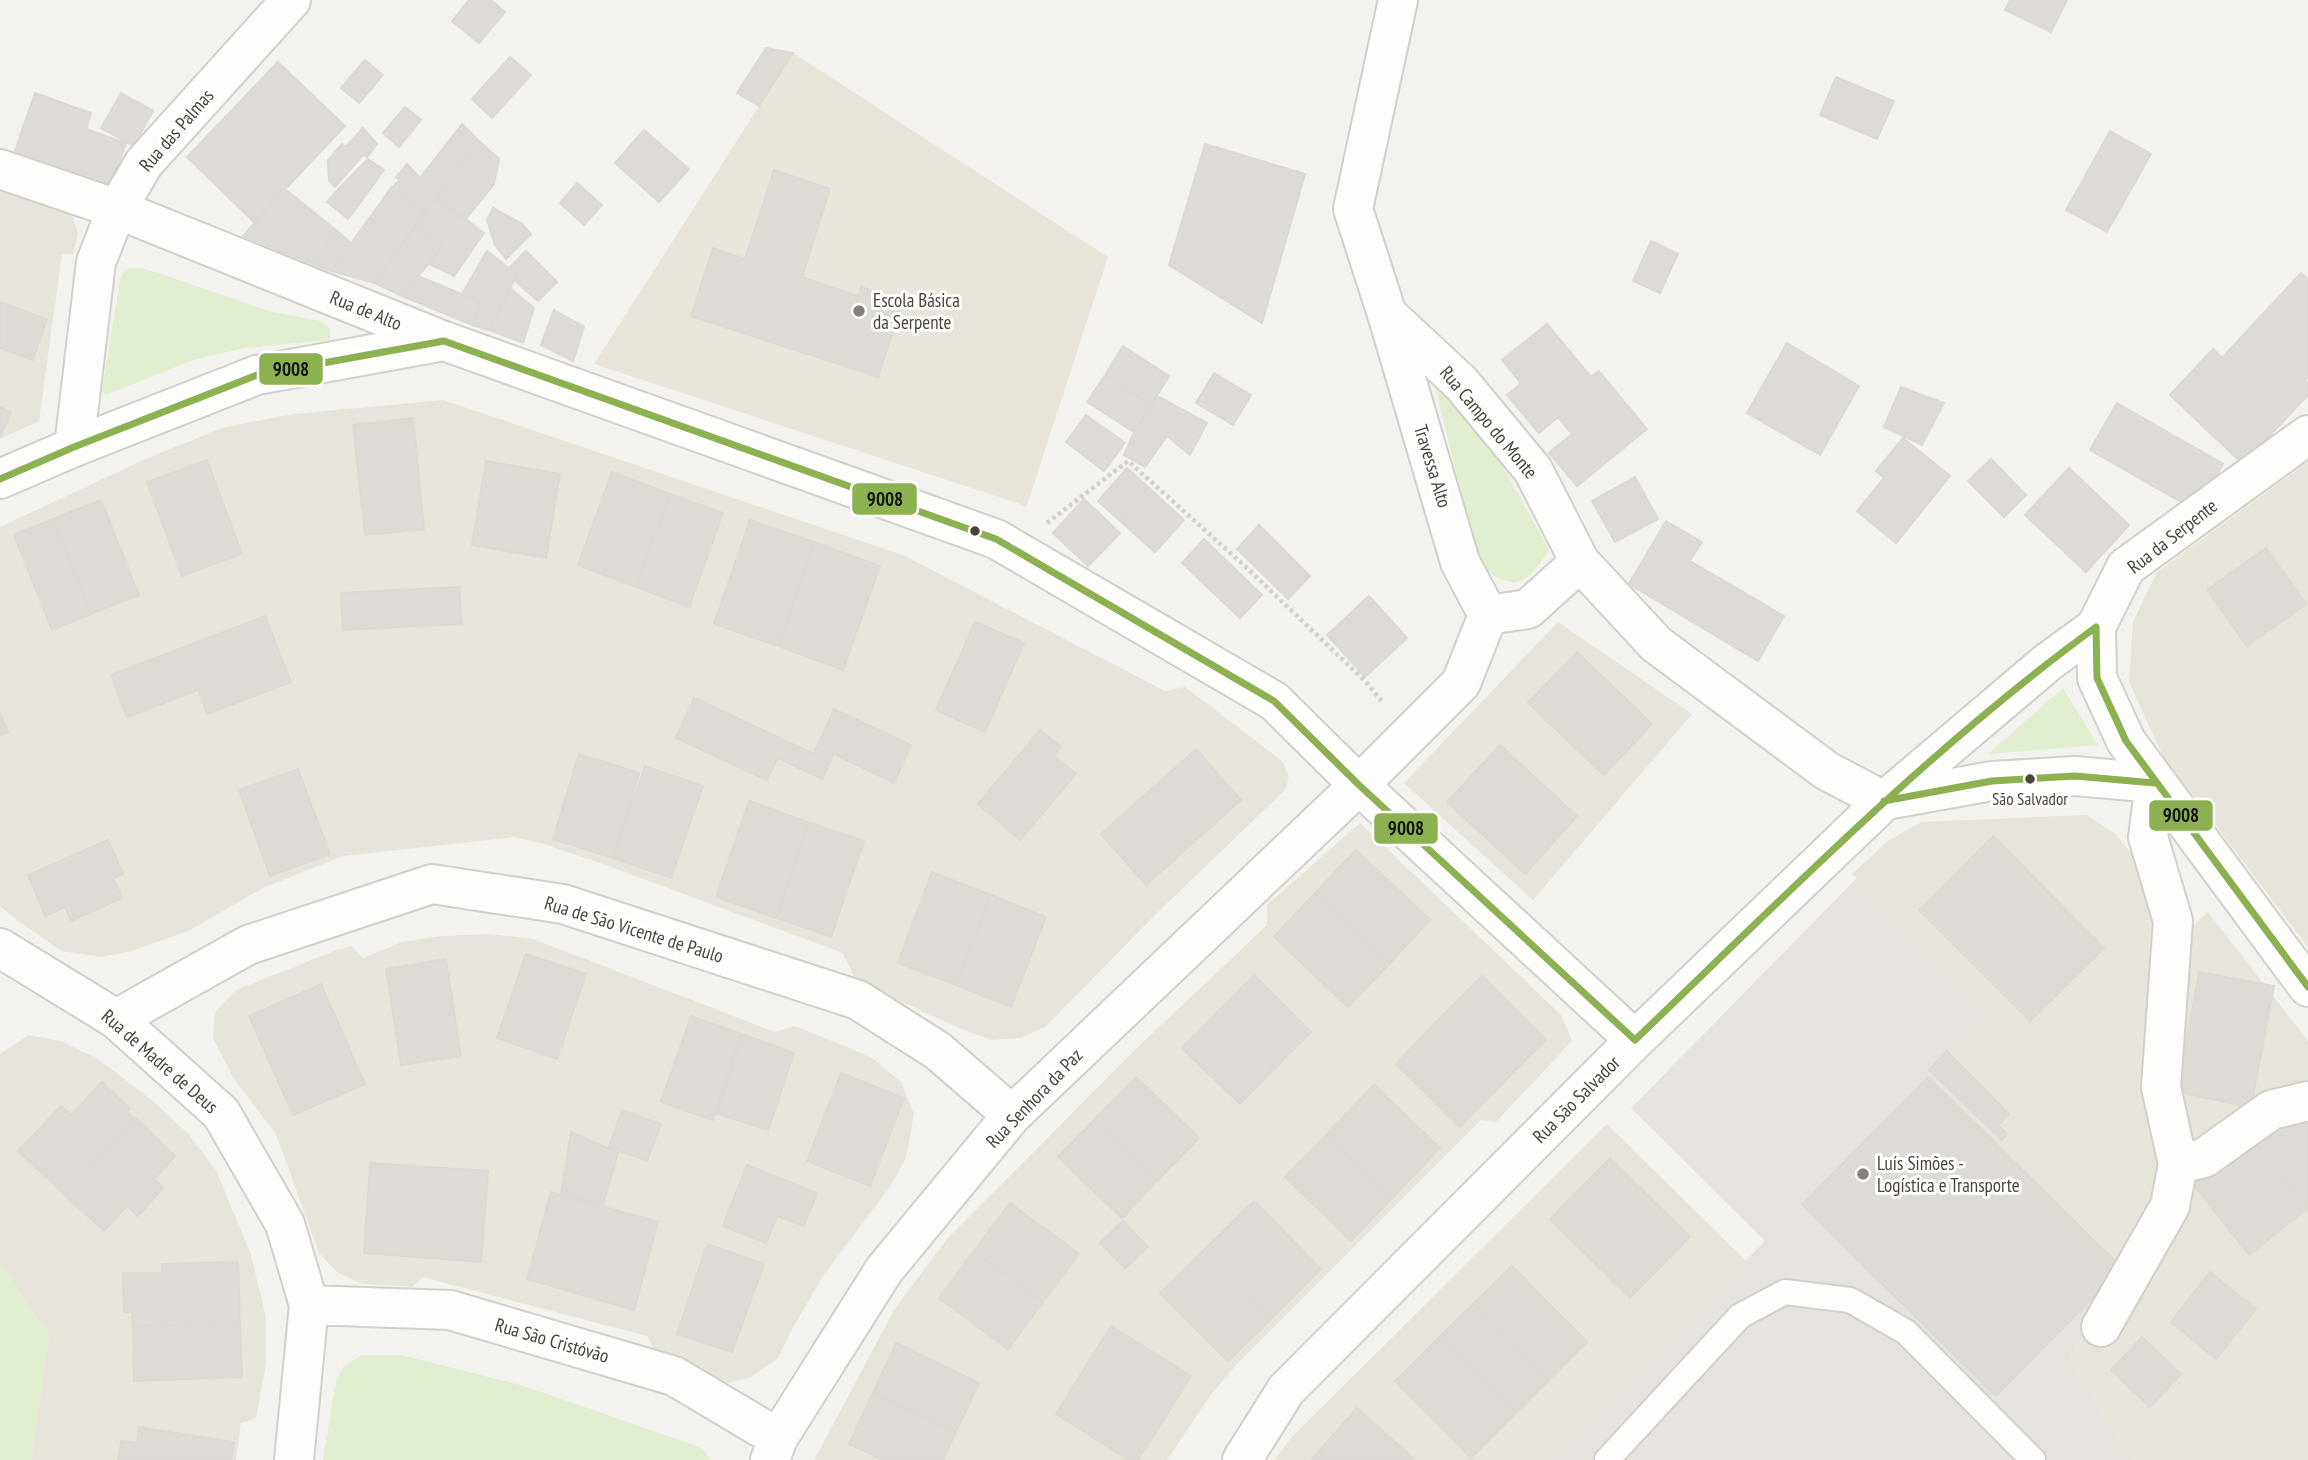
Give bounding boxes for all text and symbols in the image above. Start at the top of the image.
street label: Rua das Palmas [134,84,218,176]
street label: Rua de Alto [327,285,405,335]
place label: Escola Básica da Serpente [873,288,960,334]
marker: Escola Básica da Serpente [851,303,867,319]
line badge: 9008 [258,352,324,386]
text: 9008 [273,357,309,381]
street label: Rua Campo do Monte [1435,361,1543,483]
street label: Travessa Alto [1409,422,1457,510]
line badge: 9008 [851,482,918,516]
text: 9008 [867,487,903,511]
street label: Rua da Serpente [2122,493,2222,579]
unlabelled marker [968,524,982,538]
marker: São Salvador [2023,772,2037,786]
place label: São Salvador [1992,788,2068,810]
line badge: 9008 [2148,799,2214,832]
text: 9008 [2163,803,2199,827]
line badge: 9008 [1373,812,1439,845]
text: 9008 [1388,816,1424,840]
street label: Rua de São Vicente de Paulo [542,890,726,968]
street label: Rua de Madre de Deus [97,1004,223,1118]
street label: Rua Senhora da Paz [981,1043,1088,1153]
street label: Rua São Salvador [1527,1050,1625,1148]
place label: Luís Simões - Logística e Transporte [1877,1151,2020,1197]
marker: Luís Simões - Logística e Transporte [1855,1166,1871,1182]
street label: Rua São Cristóvão [492,1312,612,1368]

